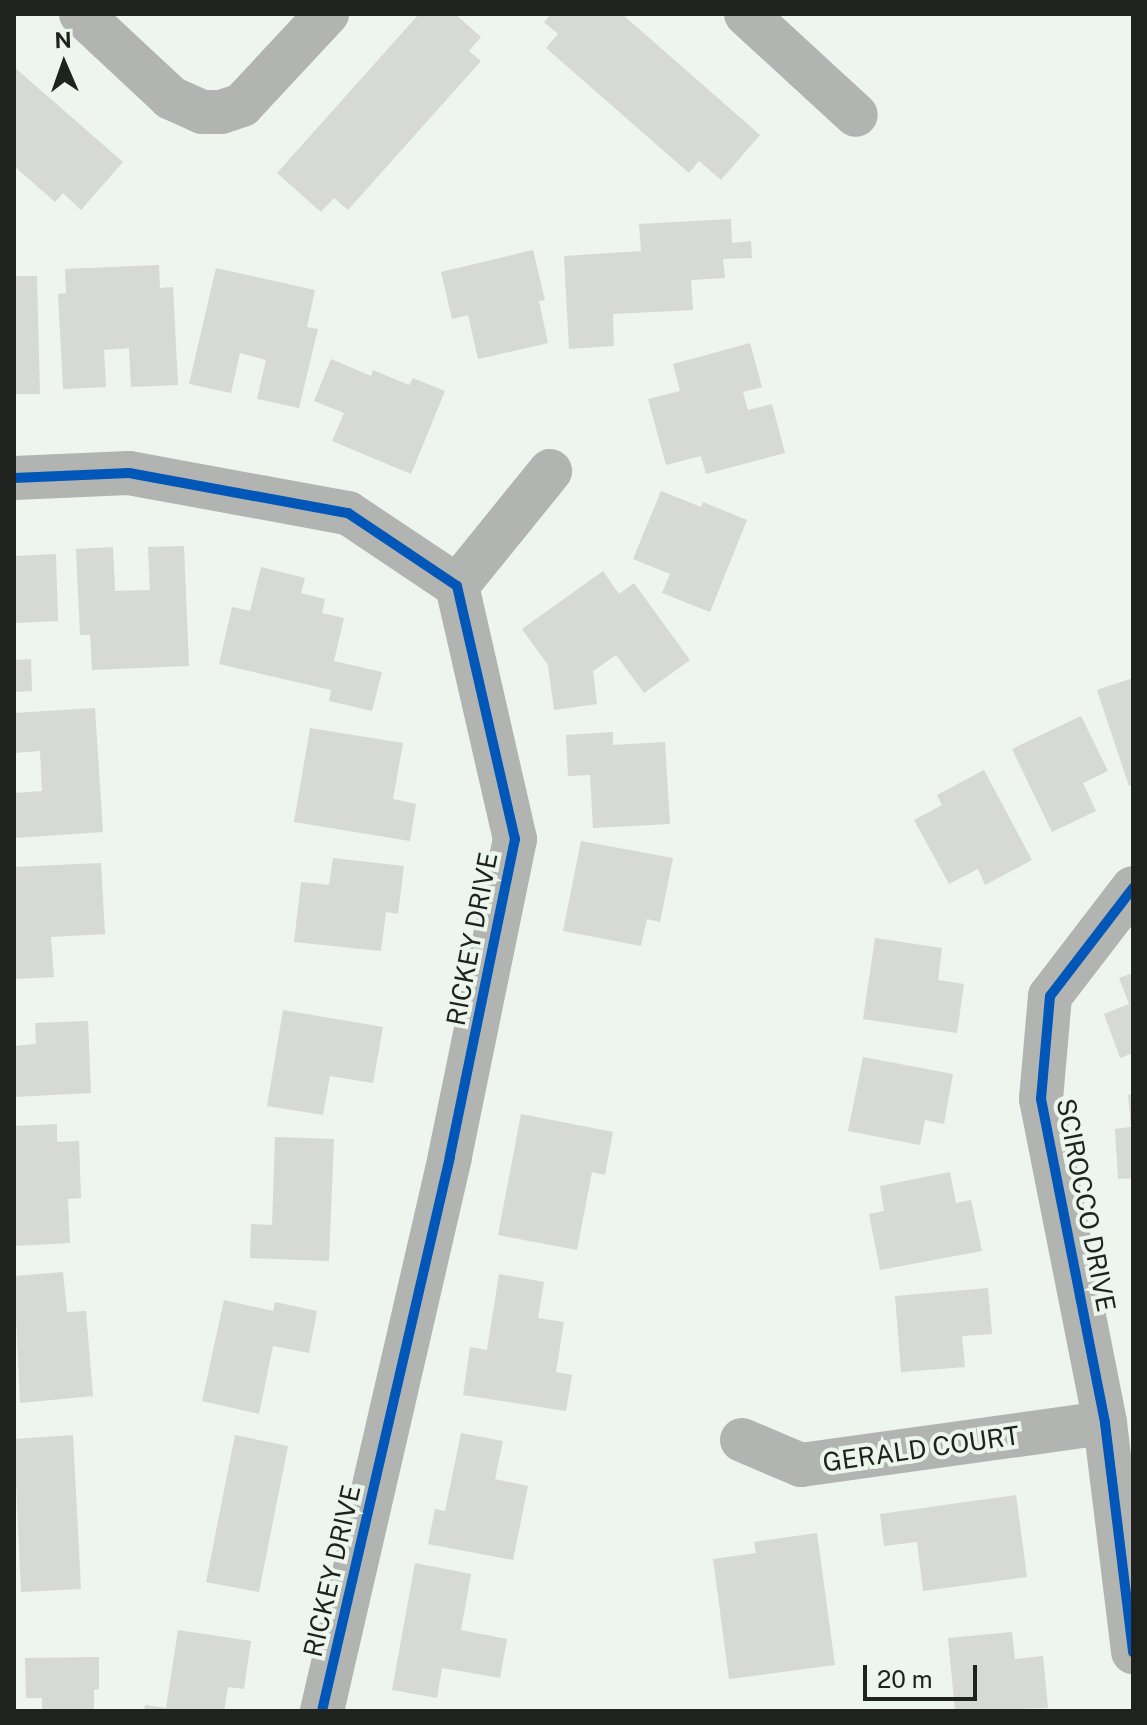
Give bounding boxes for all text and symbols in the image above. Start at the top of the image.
north arrow [24,24,104,104]
text: N [54,27,72,53]
street label: RICKEY DRIVE [440,850,504,1028]
street label: SCIROCCO DRIVE [1050,1096,1122,1314]
street label: GERALD COURT [821,1420,1021,1478]
street label: RICKEY DRIVE [297,1482,367,1660]
scale bar [867,1649,981,1699]
text: 20 m [877,1665,933,1693]

